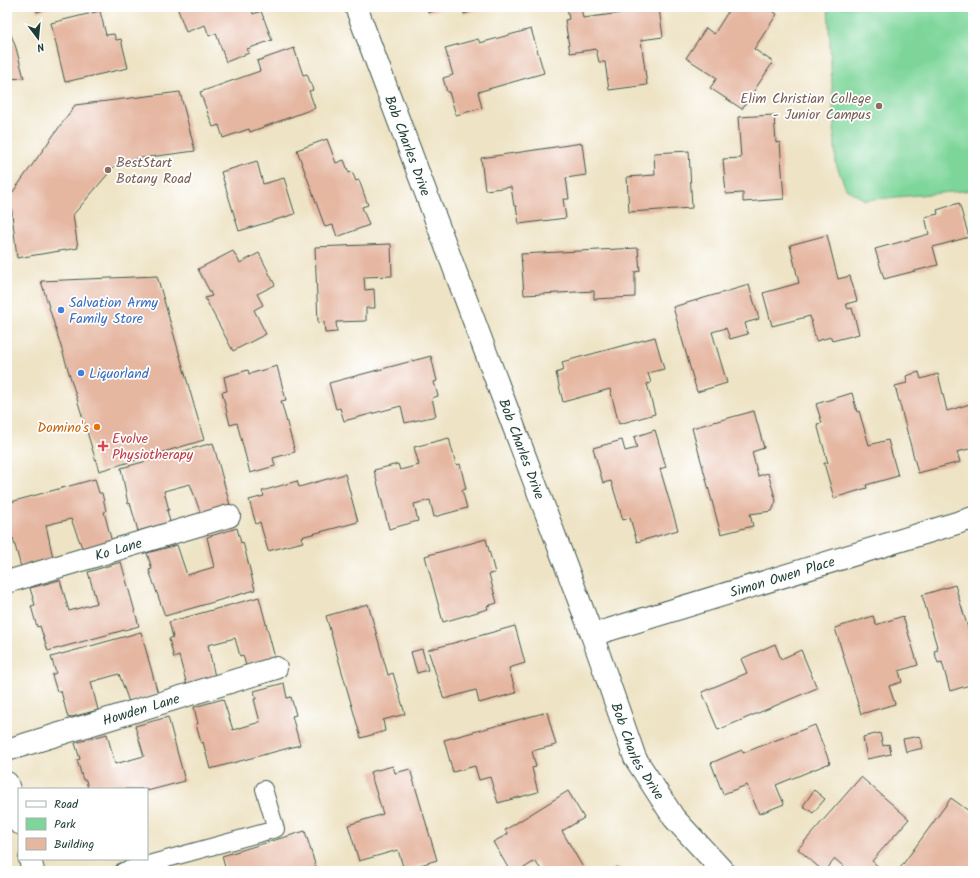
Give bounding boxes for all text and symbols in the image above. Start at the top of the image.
north arrow [18,18,58,58]
text: N [35,37,46,56]
place label: Elim Christian College - Junior Campus [740,88,872,126]
street label: Bob Charles Drive [378,92,436,200]
marker: Elim Christian College - Junior Campus [874,101,884,111]
place label: BestStart Botany Road [116,152,192,190]
marker: BestStart Botany Road [103,165,113,175]
place label: Salvation Army Family Store [69,292,158,330]
marker: Salvation Army Family Store [56,305,66,315]
place label: Liquorland [89,363,150,385]
marker: Liquorland [76,368,86,378]
street label: Bob Charles Drive [492,396,550,503]
place label: Domino's [37,417,89,439]
marker: Domino's [92,422,102,432]
place label: Evolve Physiotherapy [112,428,193,466]
marker: Evolve Physiotherapy [97,440,109,452]
street label: Ko Lane [92,532,145,567]
street label: Simon Owen Place [727,551,839,604]
street label: Howden Lane [100,688,183,732]
street label: Bob Charles Drive [604,700,670,805]
legend [18,788,148,860]
text: Road [54,795,79,814]
text: Park [54,815,76,834]
text: Building [54,835,94,854]

